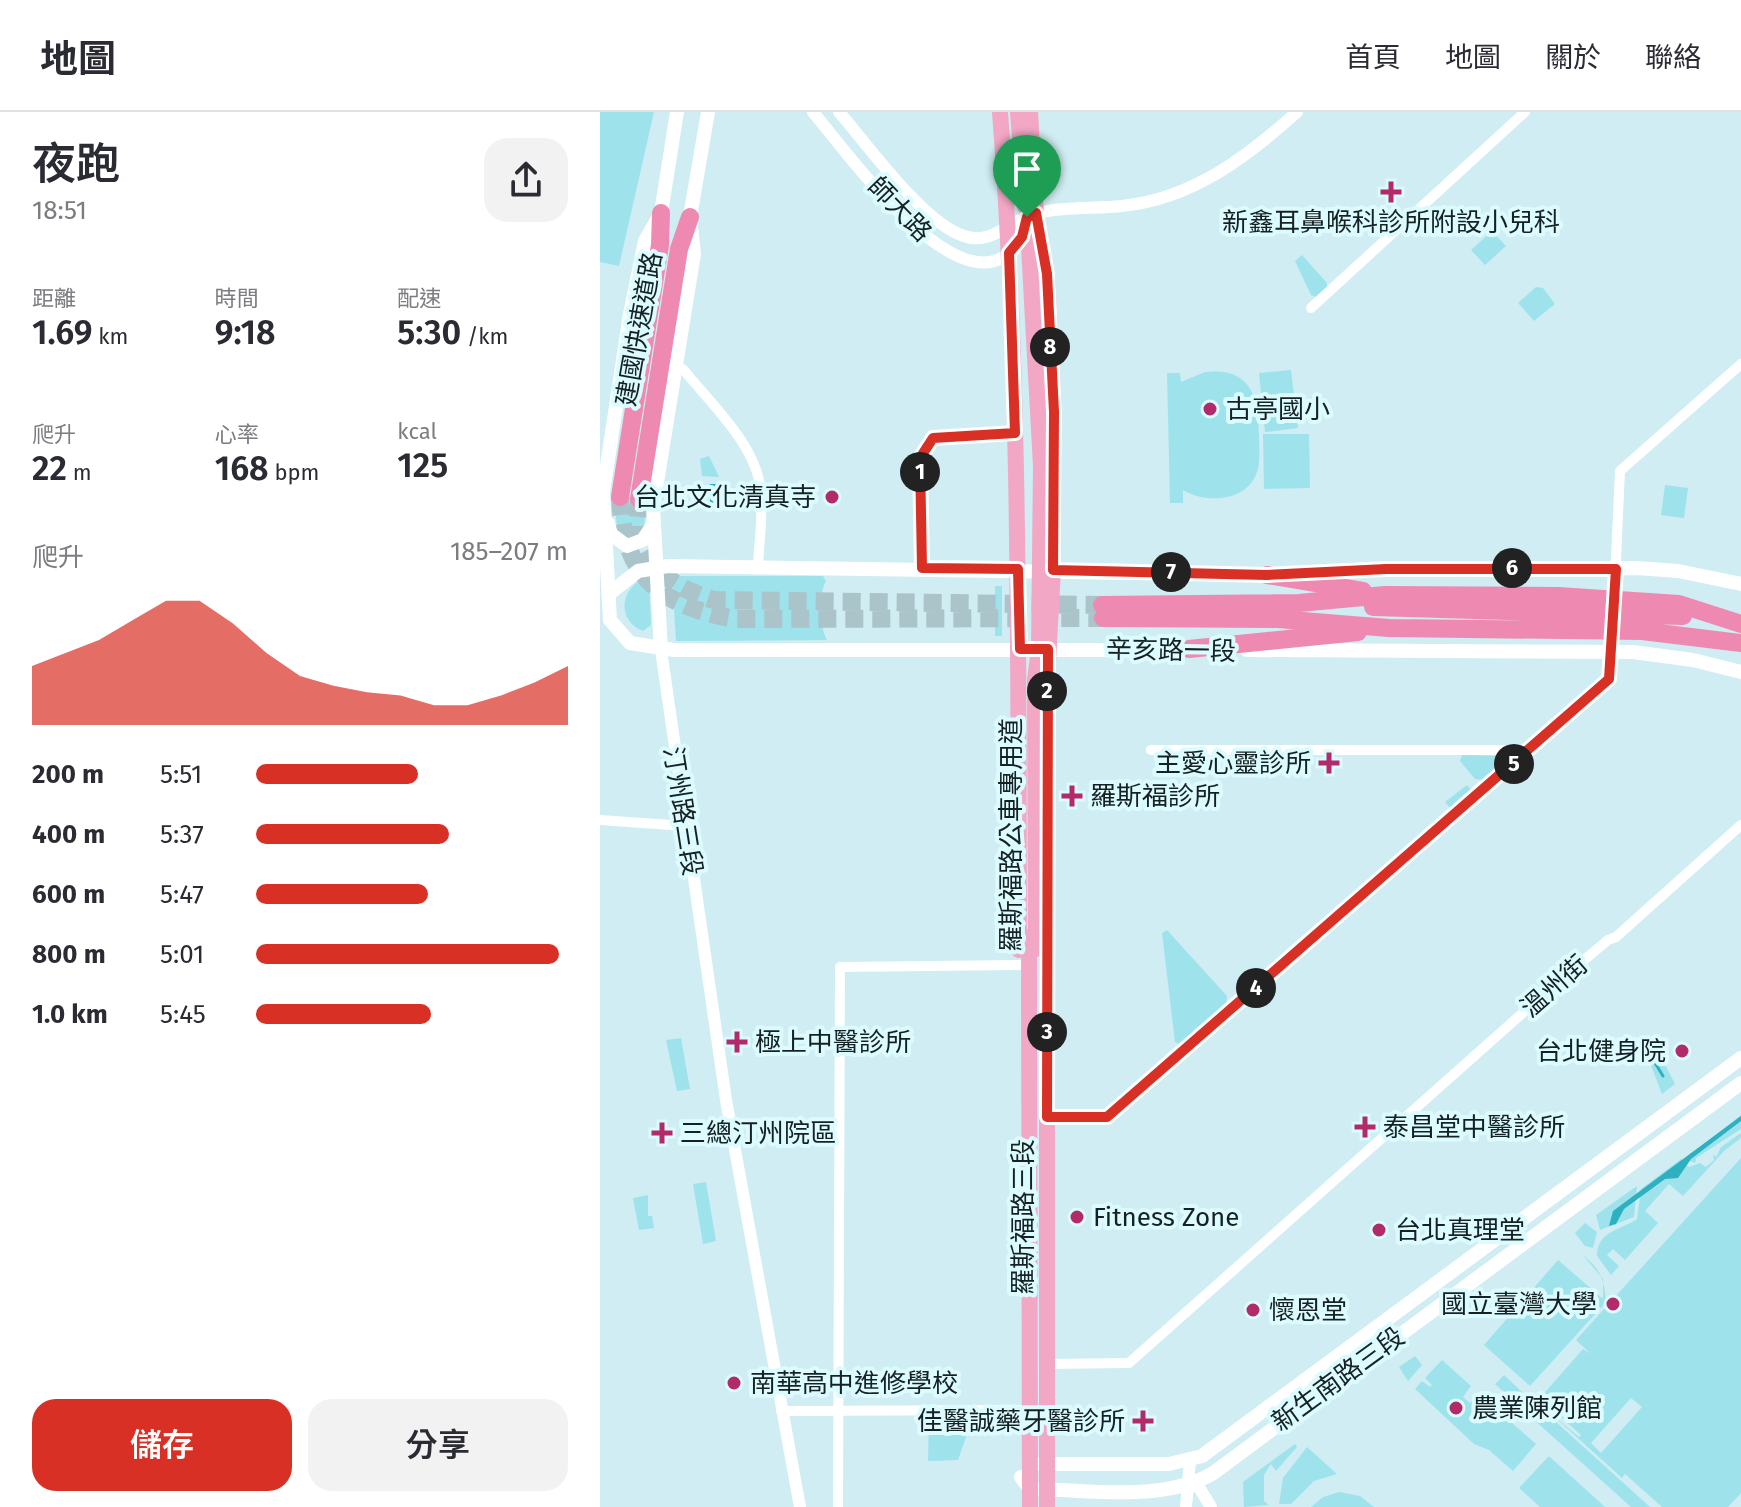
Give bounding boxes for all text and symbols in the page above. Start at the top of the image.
text: 地圖 [40,36,116,82]
text: 首頁 [1345,41,1401,74]
text: 地圖 [1445,41,1501,74]
text: 關於 [1545,41,1601,74]
text: 聯絡 [1645,41,1701,74]
pin [993,135,1061,217]
text: 夜跑 [32,138,120,191]
button: share [484,138,568,222]
icon: arrive [1005,147,1049,191]
street label: 師大路 [861,171,938,248]
marker: 新鑫耳鼻喉科診所附設小兒科 [1380,181,1402,203]
text: 18:51 [32,195,87,226]
place label: 新鑫耳鼻喉科診所附設小兒科 [1222,207,1560,238]
street label: 建國快速道路 [611,250,668,409]
text: 距離 [32,285,76,312]
text: 時間 [215,285,259,312]
text: 配速 [397,285,441,312]
text: 1.69 [32,312,93,353]
text: 9:18 [215,312,275,353]
text: 5:30 [397,312,461,353]
text: km [93,323,128,350]
text: /km [461,323,508,350]
pin: 8 [1030,327,1070,367]
text: 8 [1044,333,1056,360]
place label: 古亭國小 [1226,394,1330,425]
marker: 古亭國小 [1201,400,1219,418]
text: kcal [397,418,437,445]
text: 爬升 [32,421,76,448]
text: 心率 [215,421,259,448]
text: 125 [397,445,448,486]
text: 22 [32,448,67,489]
text: 168 [215,448,269,489]
pin: 1 [900,452,940,492]
text: 1 [915,458,925,485]
text: m [67,459,92,486]
text: bpm [269,459,319,486]
place label: 台北文化清真寺 [634,482,816,513]
marker: 台北文化清真寺 [823,488,841,506]
text: 185–207 m [450,536,568,567]
text: 爬升 [32,542,84,573]
pin: 6 [1492,548,1532,588]
pin: 7 [1151,552,1191,592]
text: 6 [1506,554,1518,581]
text: 7 [1166,558,1176,585]
street label: 辛亥路一段 [1106,634,1236,667]
pin: 2 [1027,671,1067,711]
text: 2 [1041,677,1053,704]
street label: 羅斯福路公車專用道 [996,718,1027,952]
street label: 汀州路三段 [657,744,708,878]
pin: 5 [1494,744,1534,784]
place label: 主愛心靈診所 [1155,748,1311,779]
text: 5 [1508,750,1520,777]
marker: 主愛心靈診所 [1318,752,1340,774]
text: 200 m [32,759,104,790]
text: 5:51 [160,759,202,790]
place label: 羅斯福診所 [1090,781,1220,812]
marker: 羅斯福診所 [1061,785,1083,807]
text: 400 m [32,819,105,850]
text: 5:37 [160,819,204,850]
text: 600 m [32,879,105,910]
text: 5:47 [160,879,204,910]
text: 800 m [32,939,106,970]
text: 5:01 [160,939,204,970]
street label: 溫州街 [1515,949,1594,1024]
pin: 4 [1236,968,1276,1008]
text: 4 [1250,974,1262,1001]
text: 1.0 km [32,999,108,1030]
text: 5:45 [160,999,206,1030]
pin: 3 [1027,1012,1067,1052]
text: 3 [1041,1018,1053,1045]
place label: 極上中醫診所 [755,1027,911,1058]
marker: 極上中醫診所 [726,1031,748,1053]
place label: 台北健身院 [1536,1036,1666,1067]
marker: 台北健身院 [1673,1042,1691,1060]
place label: 泰昌堂中醫診所 [1383,1112,1565,1143]
marker: 泰昌堂中醫診所 [1354,1116,1376,1138]
place label: 三總汀州院區 [680,1118,836,1149]
marker: 三總汀州院區 [651,1122,673,1144]
street label: 羅斯福路三段 [1008,1139,1039,1295]
place label: Fitness Zone [1093,1202,1239,1233]
marker: Fitness Zone [1068,1208,1086,1226]
place label: 台北真理堂 [1395,1215,1525,1246]
marker: 台北真理堂 [1370,1221,1388,1239]
place label: 國立臺灣大學 [1441,1289,1597,1320]
place label: 懷恩堂 [1269,1295,1347,1326]
marker: 國立臺灣大學 [1604,1295,1622,1313]
marker: 懷恩堂 [1244,1301,1262,1319]
street label: 新生南路三段 [1266,1321,1411,1438]
place label: 南華高中進修學校 [750,1368,958,1399]
marker: 南華高中進修學校 [725,1374,743,1392]
place label: 農業陳列館 [1472,1393,1602,1424]
button: 儲存 [32,1399,292,1491]
button: 分享 [308,1399,568,1491]
marker: 農業陳列館 [1447,1399,1465,1417]
place label: 佳醫誠藥牙醫診所 [917,1406,1125,1437]
marker: 佳醫誠藥牙醫診所 [1132,1410,1154,1432]

